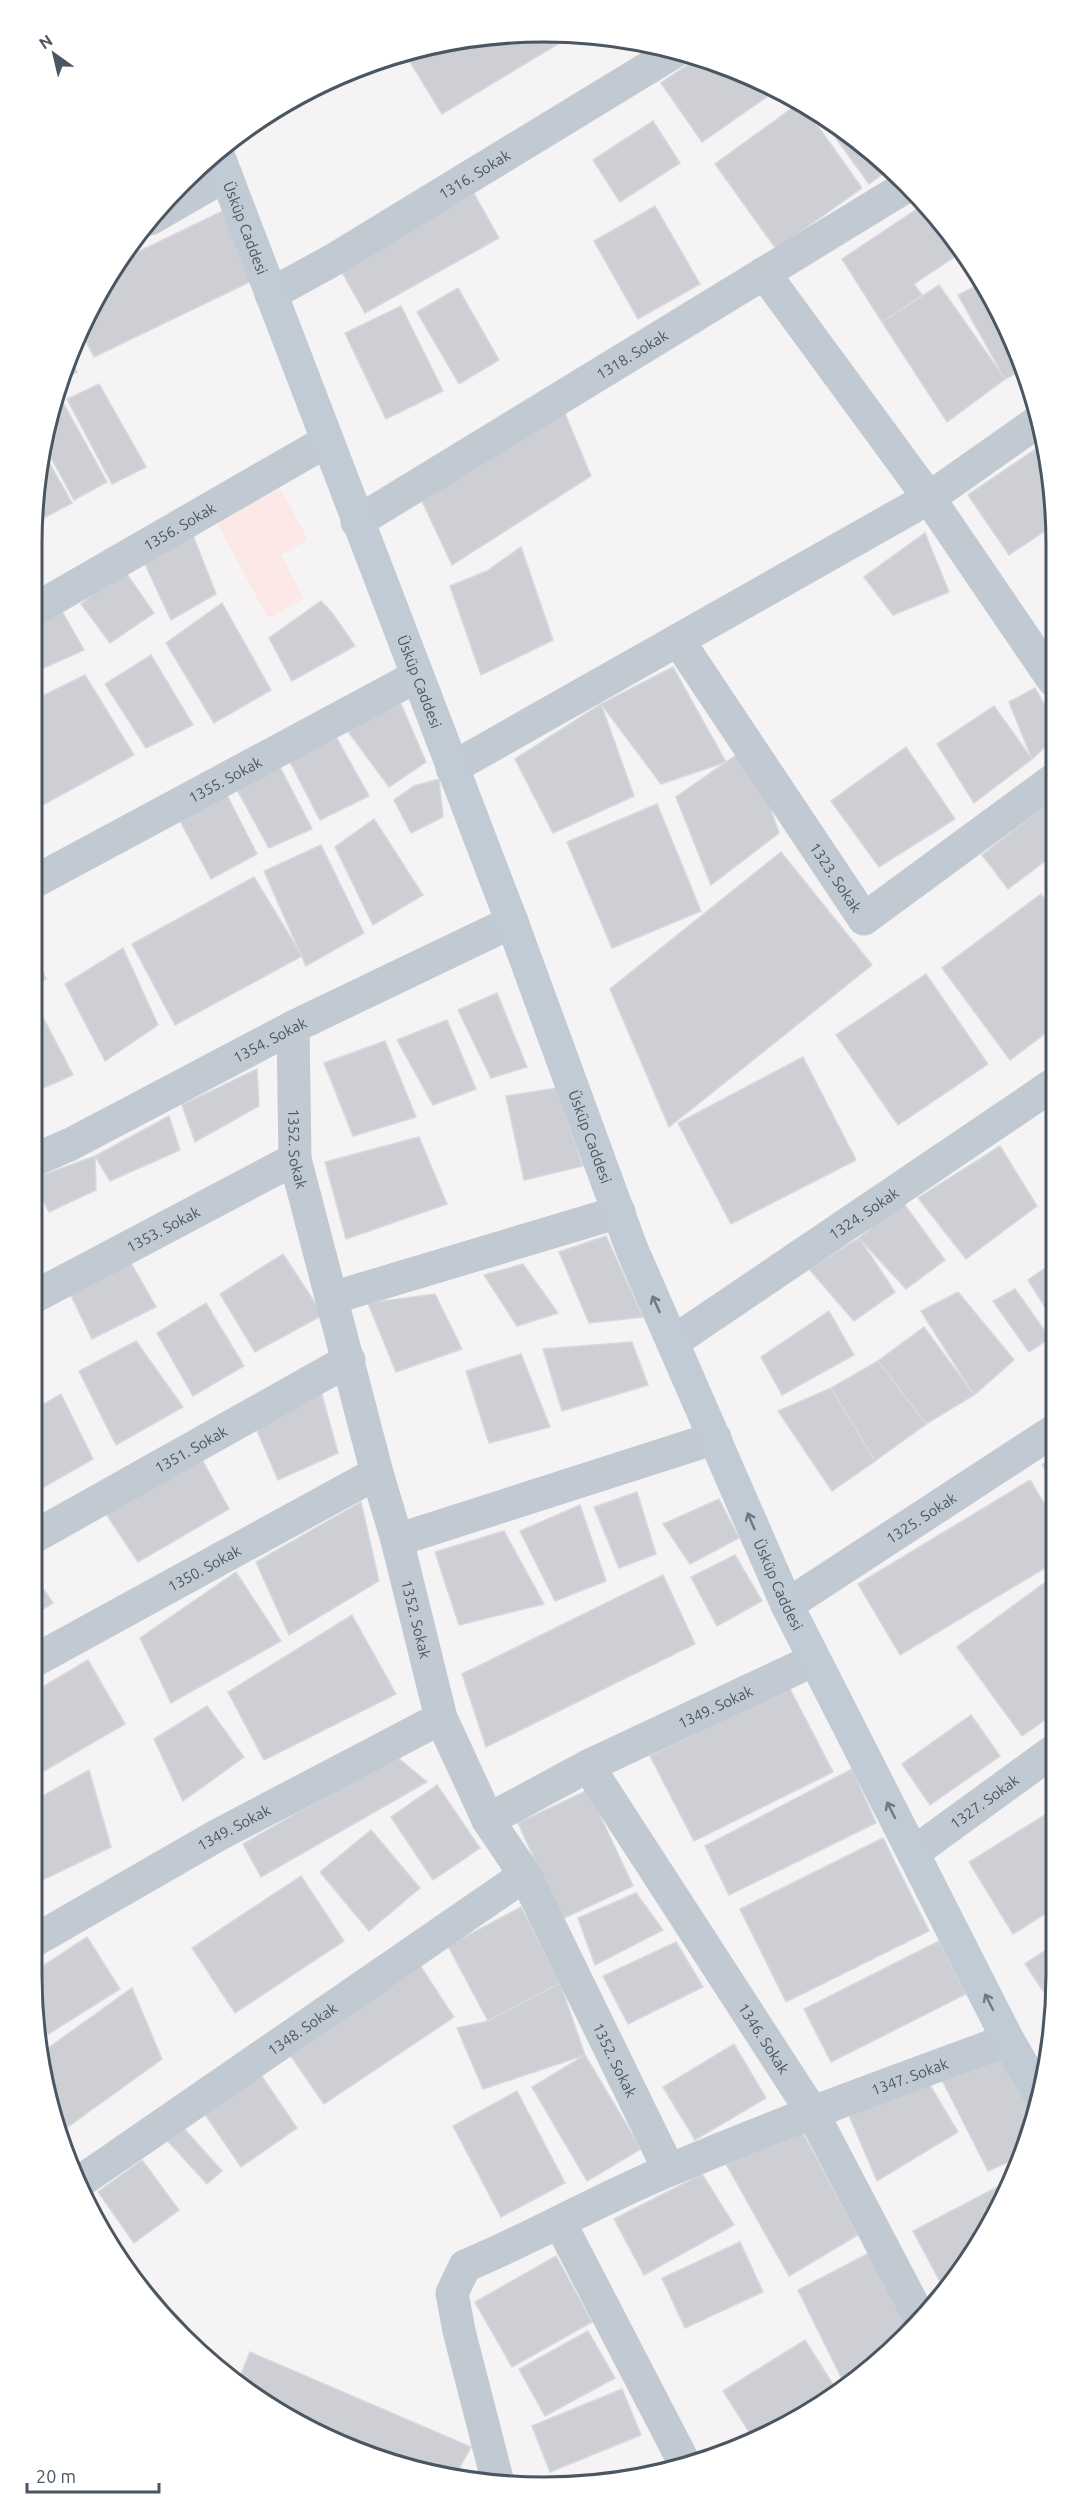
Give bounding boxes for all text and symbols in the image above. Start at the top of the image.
north arrow [24,24,84,84]
text: N [36,31,56,52]
street label: 1316. Sokak [435,146,513,202]
street label: Üsküp Caddesi [220,179,271,276]
street label: 1318. Sokak [593,326,671,382]
street label: 1356. Sokak [140,498,219,554]
street label: Üsküp Caddesi [394,633,445,730]
street label: 1355. Sokak [185,753,265,806]
street label: 1323. Sokak [807,839,866,916]
street label: 1354. Sokak [230,1013,309,1066]
street label: Üsküp Caddesi [566,1088,615,1185]
street label: 1352. Sokak [286,1109,311,1191]
street label: 1324. Sokak [825,1183,902,1243]
street label: 1353. Sokak [123,1202,203,1255]
one-way arrow [650,1295,662,1313]
street label: 1351. Sokak [151,1422,230,1476]
street label: 1325. Sokak [883,1488,960,1547]
one-way arrow [745,1513,756,1531]
street label: Üsküp Caddesi [751,1536,807,1633]
street label: 1350. Sokak [164,1541,244,1595]
street label: 1352. Sokak [399,1578,435,1661]
street label: 1349. Sokak [675,1681,756,1731]
street label: 1327. Sokak [947,1770,1022,1832]
street label: 1349. Sokak [194,1800,273,1854]
one-way arrow [885,1802,897,1819]
one-way arrow [983,1994,994,2012]
street label: 1348. Sokak [264,1999,340,2059]
street label: 1346. Sokak [735,2000,793,2077]
street label: 1352. Sokak [590,2020,641,2100]
street label: 1347. Sokak [869,2054,951,2098]
scale bar [27,2456,159,2494]
text: 20 m [36,2466,76,2486]

